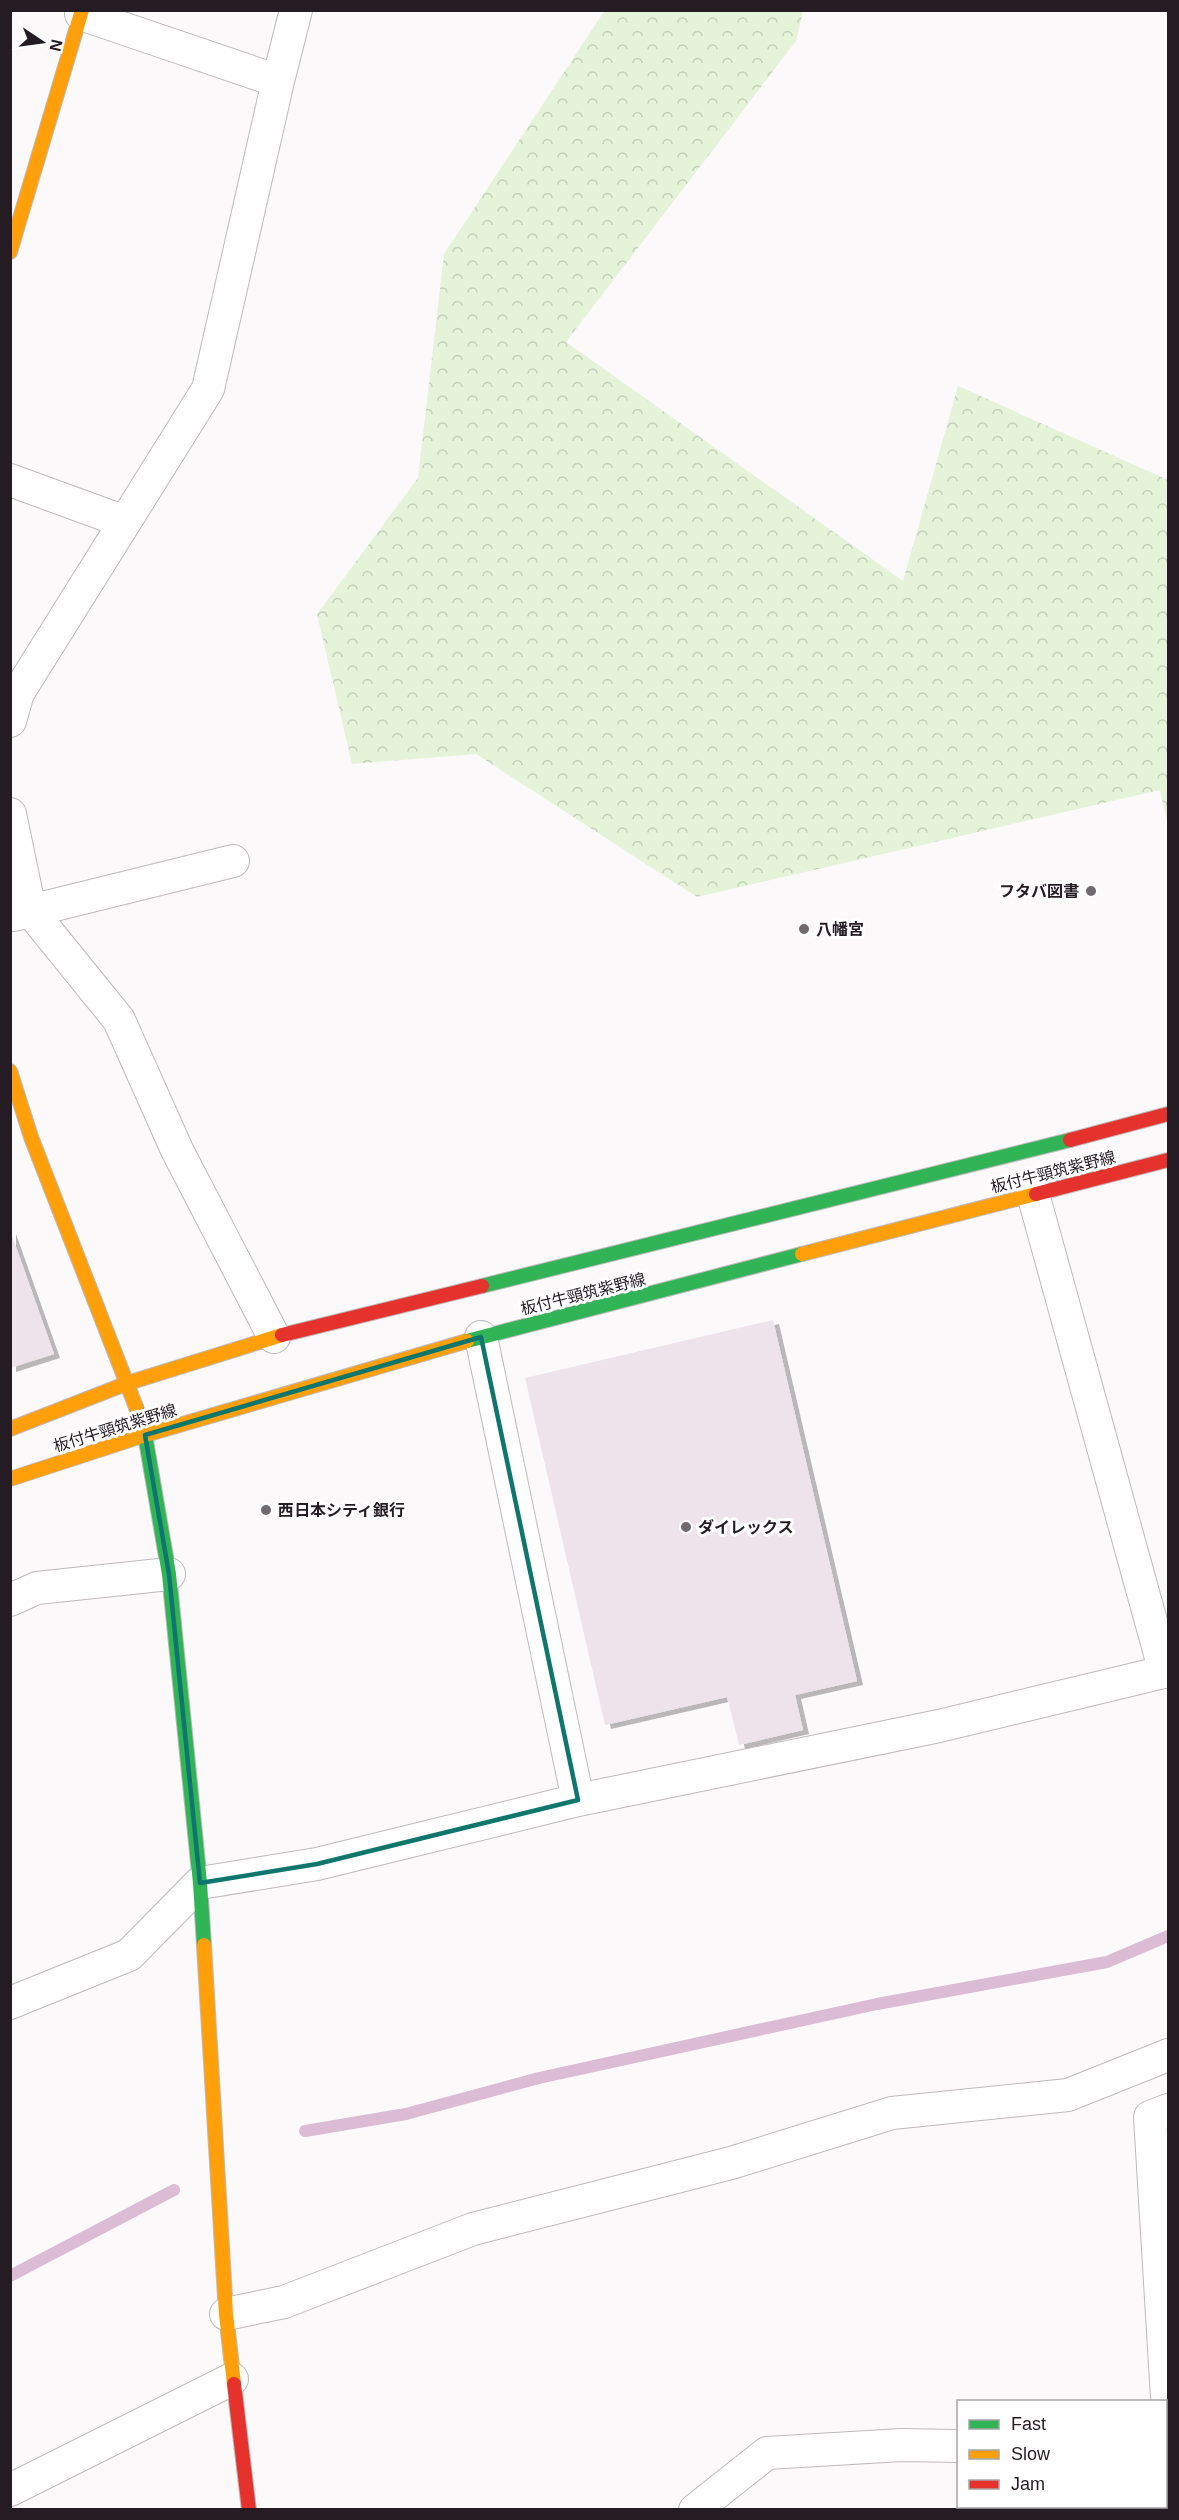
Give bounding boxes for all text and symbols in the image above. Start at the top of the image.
north arrow [12,12,72,72]
text: N [47,38,66,53]
place label: フタバ図書 [999,883,1079,900]
marker: フタバ図書 [1084,884,1098,898]
place label: 八幡宮 [816,921,864,938]
marker: 八幡宮 [797,922,811,936]
street label: 板付牛頸筑紫野線 [989,1148,1117,1196]
street label: 板付牛頸筑紫野線 [519,1270,647,1318]
street label: 板付牛頸筑紫野線 [51,1401,179,1455]
place label: 西日本シティ銀行 [278,1502,405,1519]
marker: 西日本シティ銀行 [259,1503,273,1517]
place label: ダイレックス [698,1519,794,1536]
marker: ダイレックス [679,1520,693,1534]
legend [957,2400,1167,2508]
text: Fast [1011,2414,1046,2434]
text: Slow [1011,2444,1051,2464]
text: Jam [1011,2474,1045,2494]

